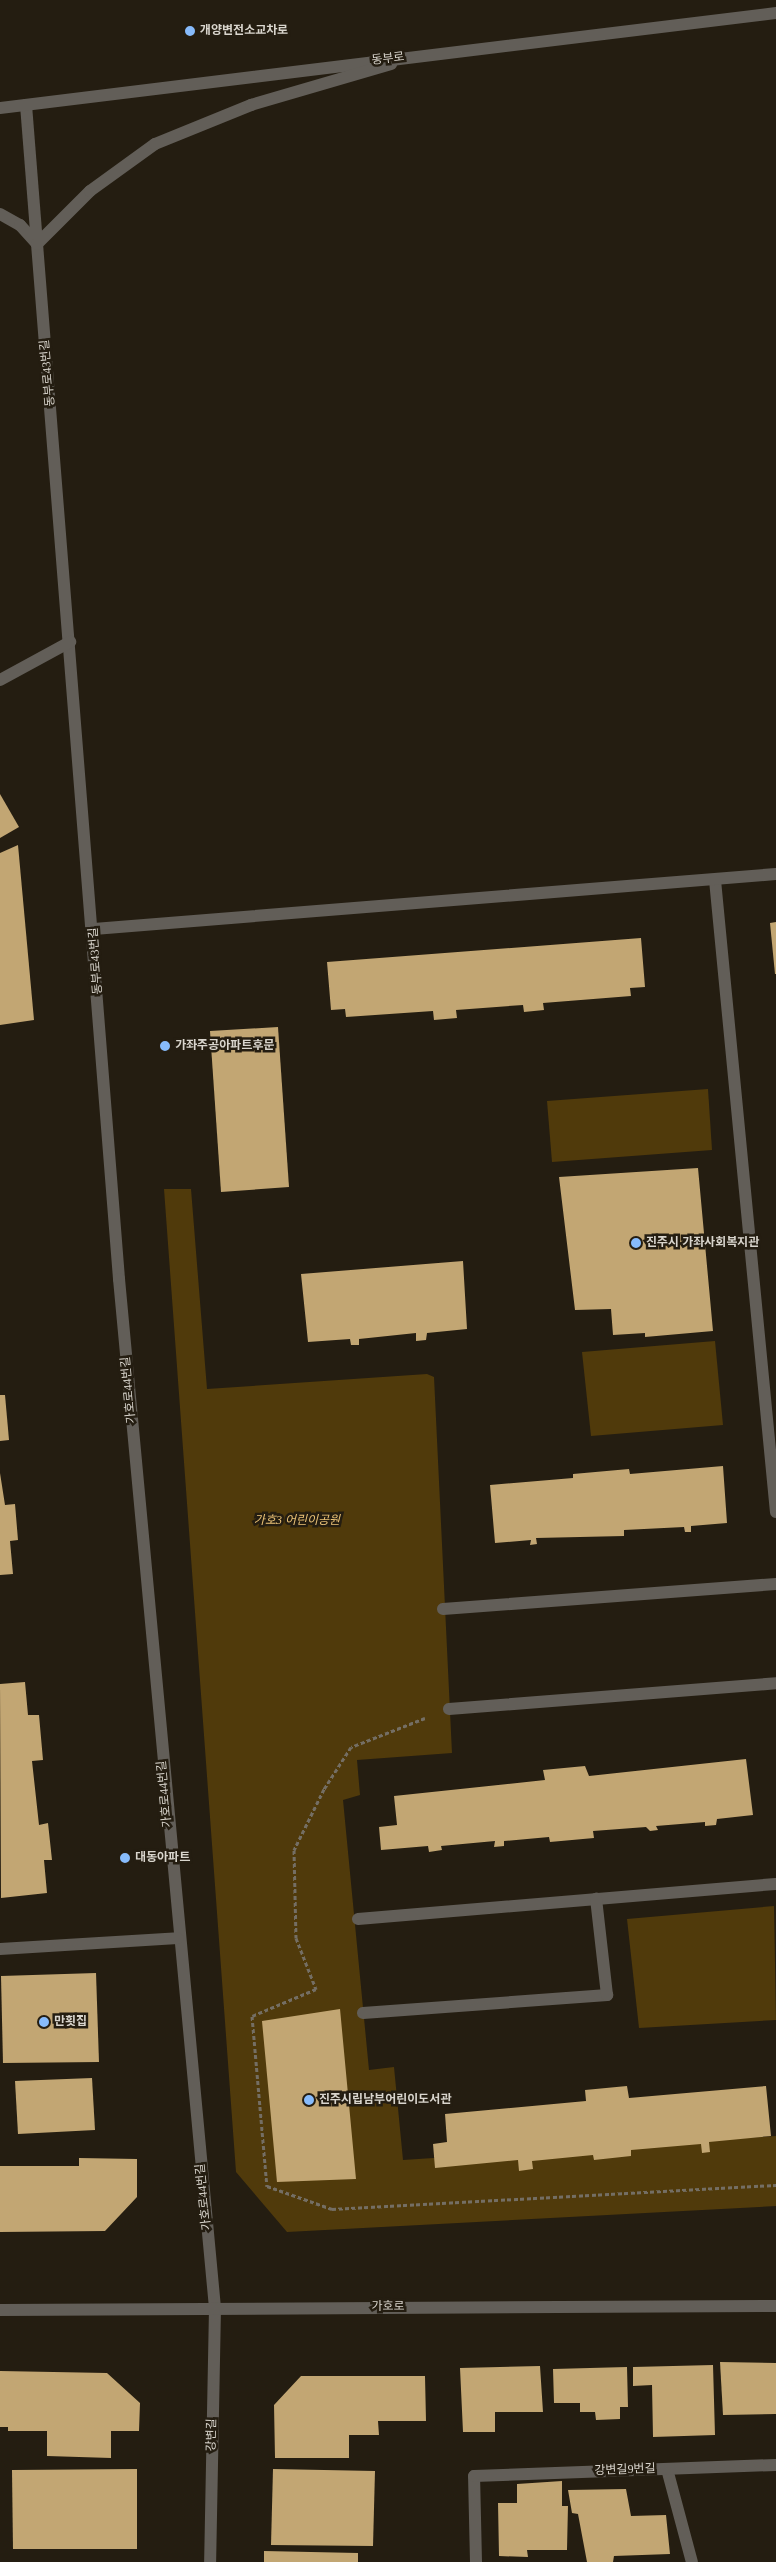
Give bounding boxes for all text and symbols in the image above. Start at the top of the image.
place label: 개양변전소교차로 [200,24,288,38]
marker: 개양변전소교차로 [184,25,196,37]
street label: 동부로 [371,50,405,68]
street label: 동부로43번길 [38,339,58,407]
street label: 동부로43번길 [86,927,106,995]
place label: 가좌주공아파트후문 [175,1039,274,1053]
marker: 가좌주공아파트후문 [159,1040,171,1052]
place label: 진주시 가좌사회복지관 [646,1236,759,1250]
marker: 진주시 가좌사회복지관 [630,1237,642,1249]
street label: 가호로44번길 [119,1356,139,1424]
park label: 가호3 어린이공원 [254,1514,340,1528]
street label: 가호로44번길 [155,1760,175,1828]
place label: 대동아파트 [135,1851,190,1865]
marker: 대동아파트 [119,1852,131,1864]
place label: 만횟집 [54,2015,87,2029]
marker: 만횟집 [38,2016,50,2028]
place label: 진주시립남부어린이도서관 [319,2093,451,2107]
marker: 진주시립남부어린이도서관 [303,2094,315,2106]
street label: 가호로44번길 [193,2163,215,2231]
street label: 가호로 [371,2300,405,2314]
street label: 강변길 [205,2418,219,2452]
street label: 강변길9번길 [594,2462,656,2478]

